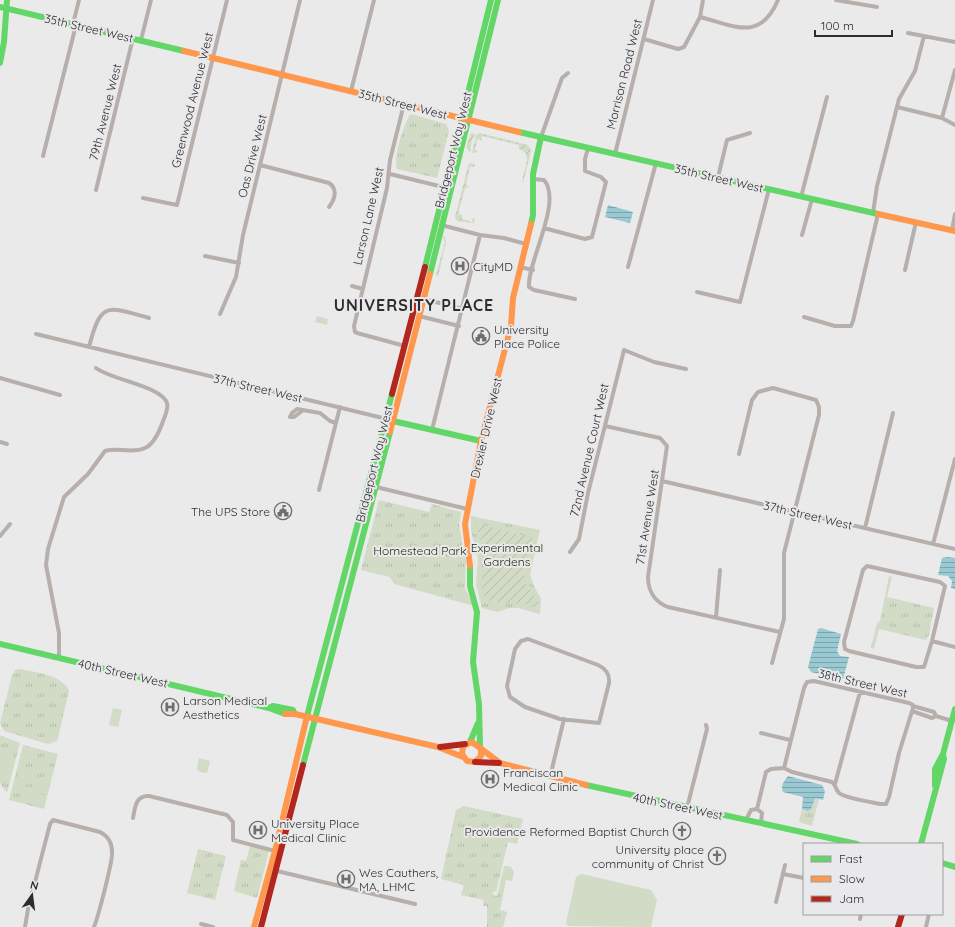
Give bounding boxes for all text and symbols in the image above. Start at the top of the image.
street label: 35th Street West [43,10,135,46]
scale bar [815,12,892,38]
street label: Morrison Road West [603,17,645,131]
text: 100 m [821,18,854,33]
street label: Greenwood Avenue West [168,31,216,169]
street label: 79th Avenue West [86,62,124,162]
street label: 35th Street West [357,86,449,122]
street label: Bridgeport Way West [431,90,475,210]
street label: Oas Drive West [234,113,270,199]
street label: 35th Street West [673,160,765,196]
street label: Larson Lane West [349,166,387,266]
hospital icon: CityMD [450,256,470,276]
place label: CityMD [473,259,513,274]
district label: UNIVERSITY PLACE [334,295,494,315]
place label: University Place Police [494,322,560,351]
public building icon: University Place Police [471,326,491,346]
street label: 37th Street West [212,371,304,405]
street label: Drexler Drive West [467,376,505,480]
street label: 72nd Avenue Court West [566,382,612,518]
street label: Bridgeport Way West [352,404,396,524]
street label: 71st Avenue West [632,468,662,566]
street label: 37th Street West [762,498,854,532]
public building icon: The UPS Store [273,501,293,521]
place label: The UPS Store [191,504,270,519]
park label: Experimental Gardens [471,540,543,569]
park label: Homestead Park [373,543,467,558]
street label: 40th Street West [77,655,169,691]
street label: 38th Street West [817,665,909,701]
place label: Larson Medical Aesthetics [183,693,267,722]
hospital icon: Larson Medical Aesthetics [160,697,180,717]
place label: Franciscan Medical Clinic [503,765,578,794]
hospital icon: Franciscan Medical Clinic [480,769,500,789]
street label: 40th Street West [632,789,724,823]
place label: University Place Medical Clinic [271,816,360,845]
hospital icon: University Place Medical Clinic [248,820,268,840]
church icon: Providence Reformed Baptist Church [672,821,692,841]
place label: Providence Reformed Baptist Church [465,824,669,839]
place label: University place community of Christ [592,842,704,871]
legend [803,843,943,915]
church icon: University place community of Christ [707,846,727,866]
text: Fast [839,851,863,866]
place label: Wes Cauthers, MA, LHMC [359,865,438,894]
hospital icon: Wes Cauthers, MA, LHMC [336,869,356,889]
text: Slow [839,871,865,886]
north arrow [12,875,52,915]
text: N [29,878,40,893]
text: Jam [839,891,864,906]

